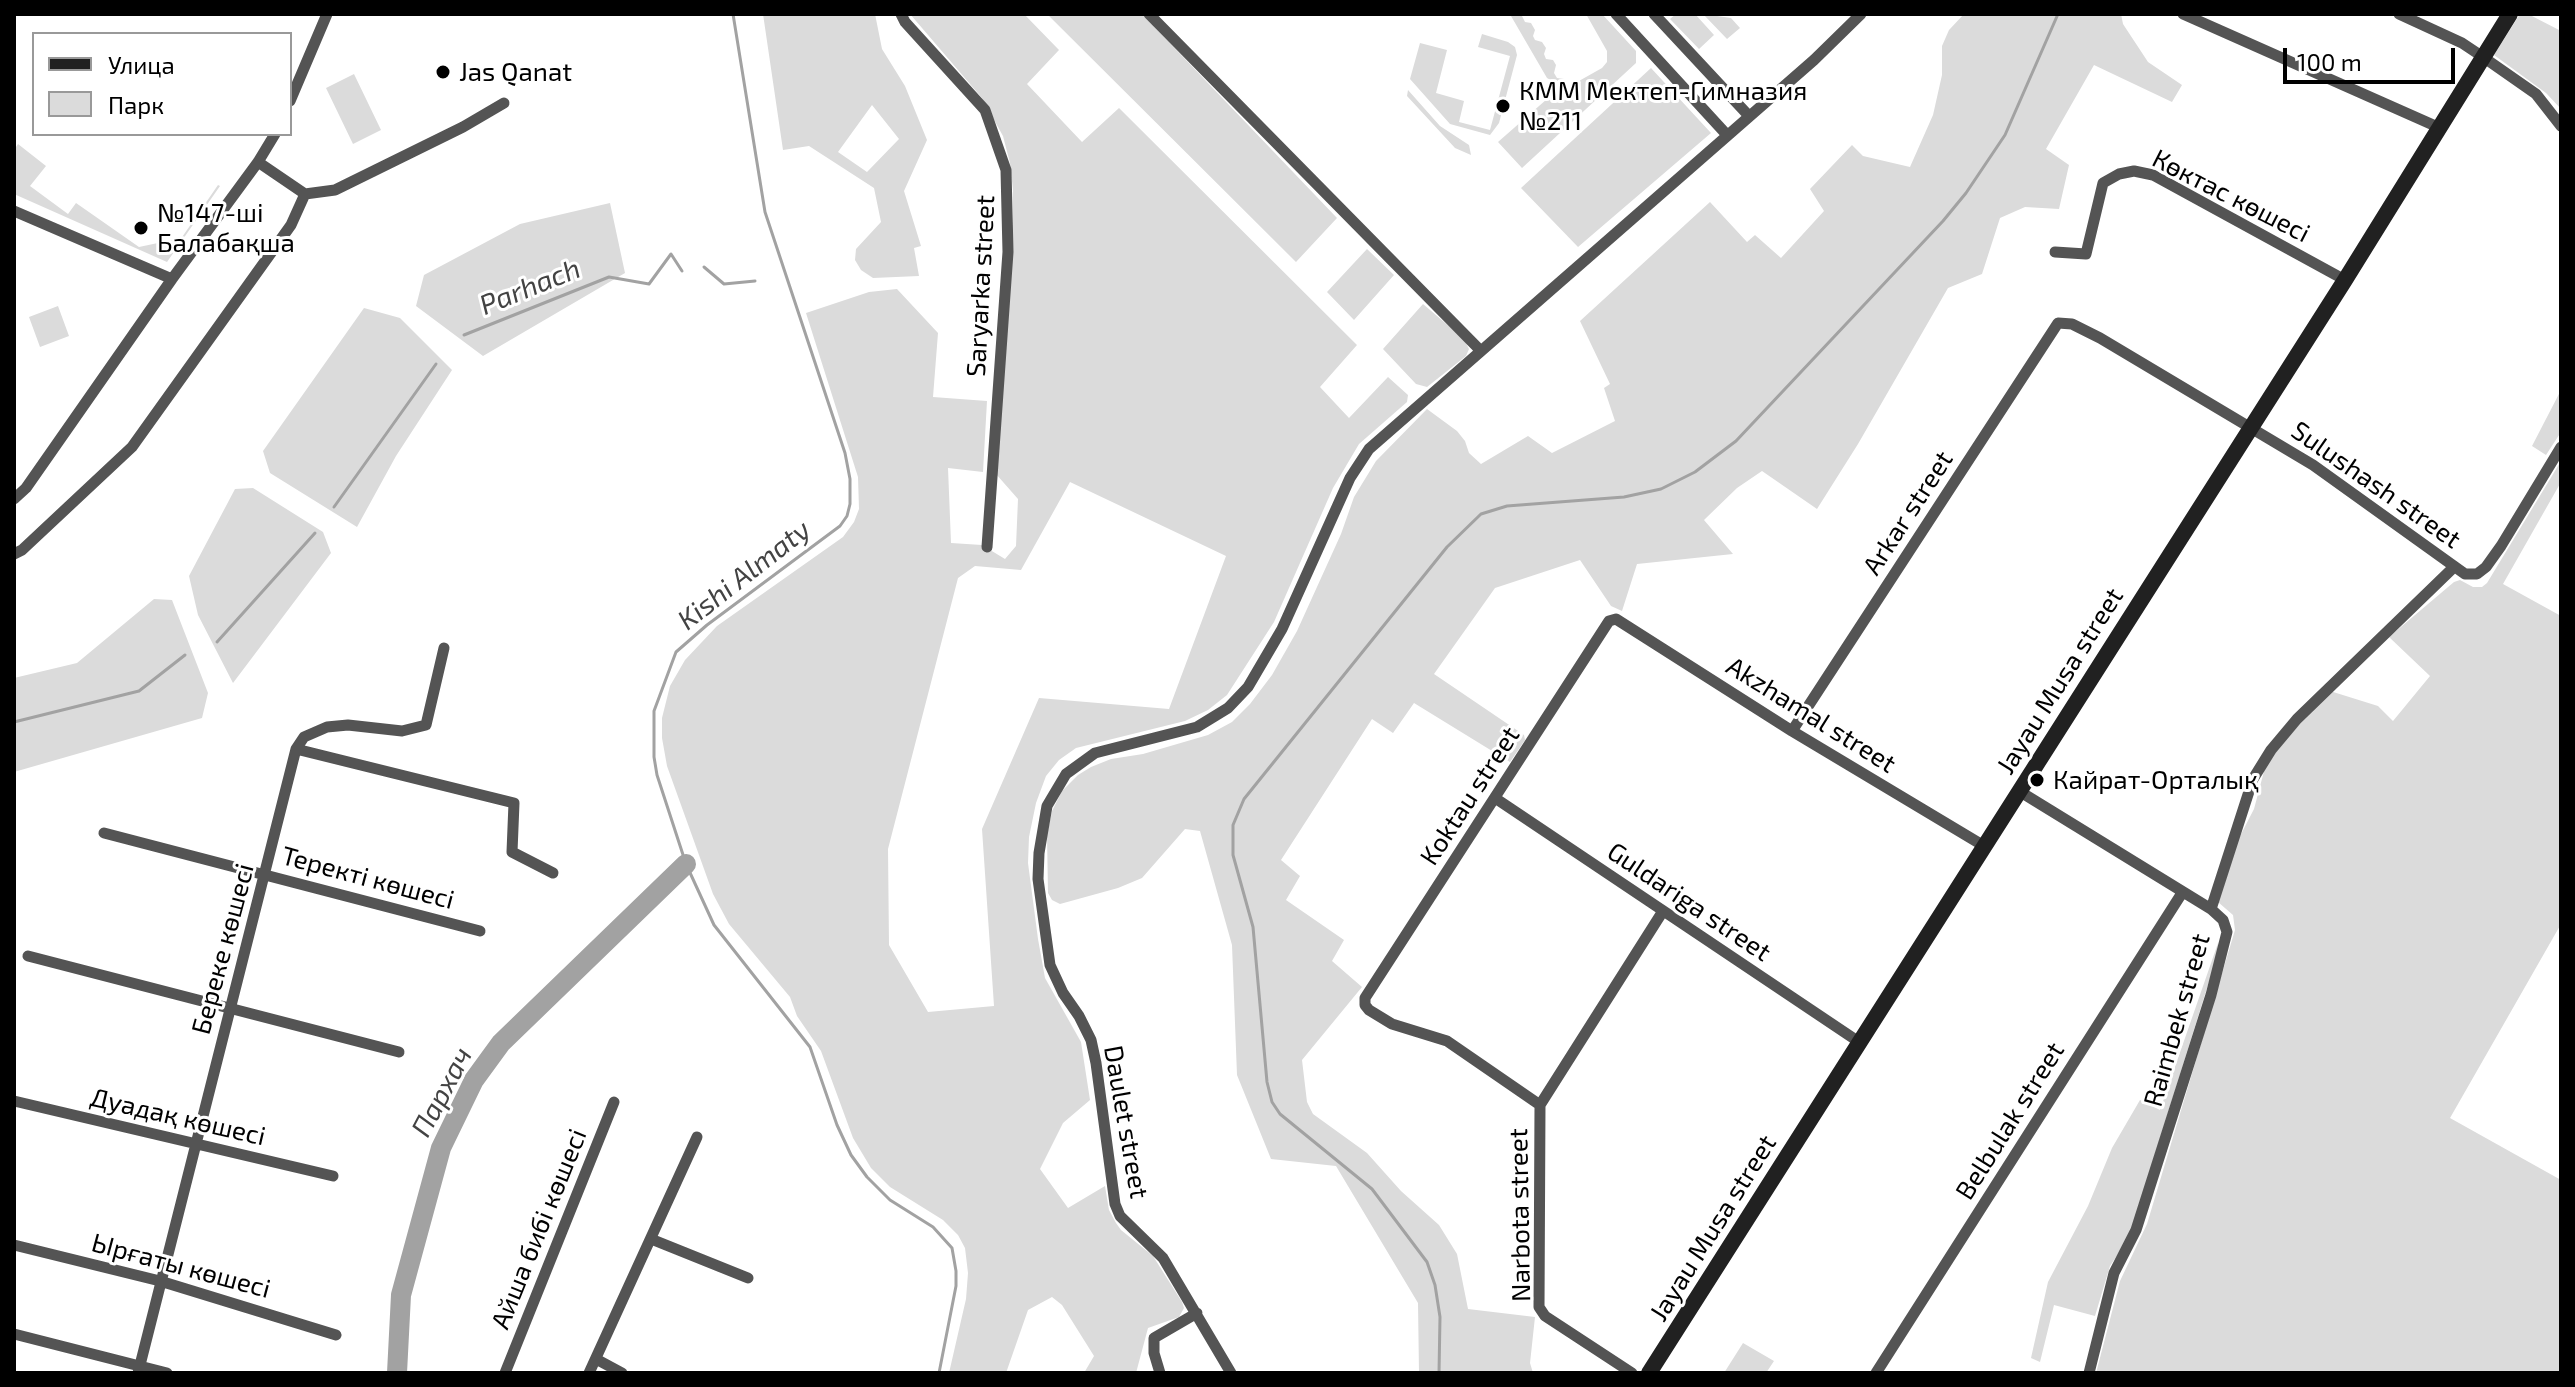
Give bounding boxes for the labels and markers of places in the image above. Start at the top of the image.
place label: Jas Qanat [459,56,572,88]
marker: Jas Qanat [434,63,452,81]
place label: КММ Мектеп-Гимназия №211 [1519,75,1807,136]
marker: КММ Мектеп-Гимназия №211 [1494,97,1512,115]
place label: №147-ші Балабақша [157,197,295,258]
marker: №147-ші Балабақша [132,219,150,237]
place label: Кайрат-Орталық [2053,764,2259,796]
marker: Кайрат-Орталық [2028,771,2046,789]

